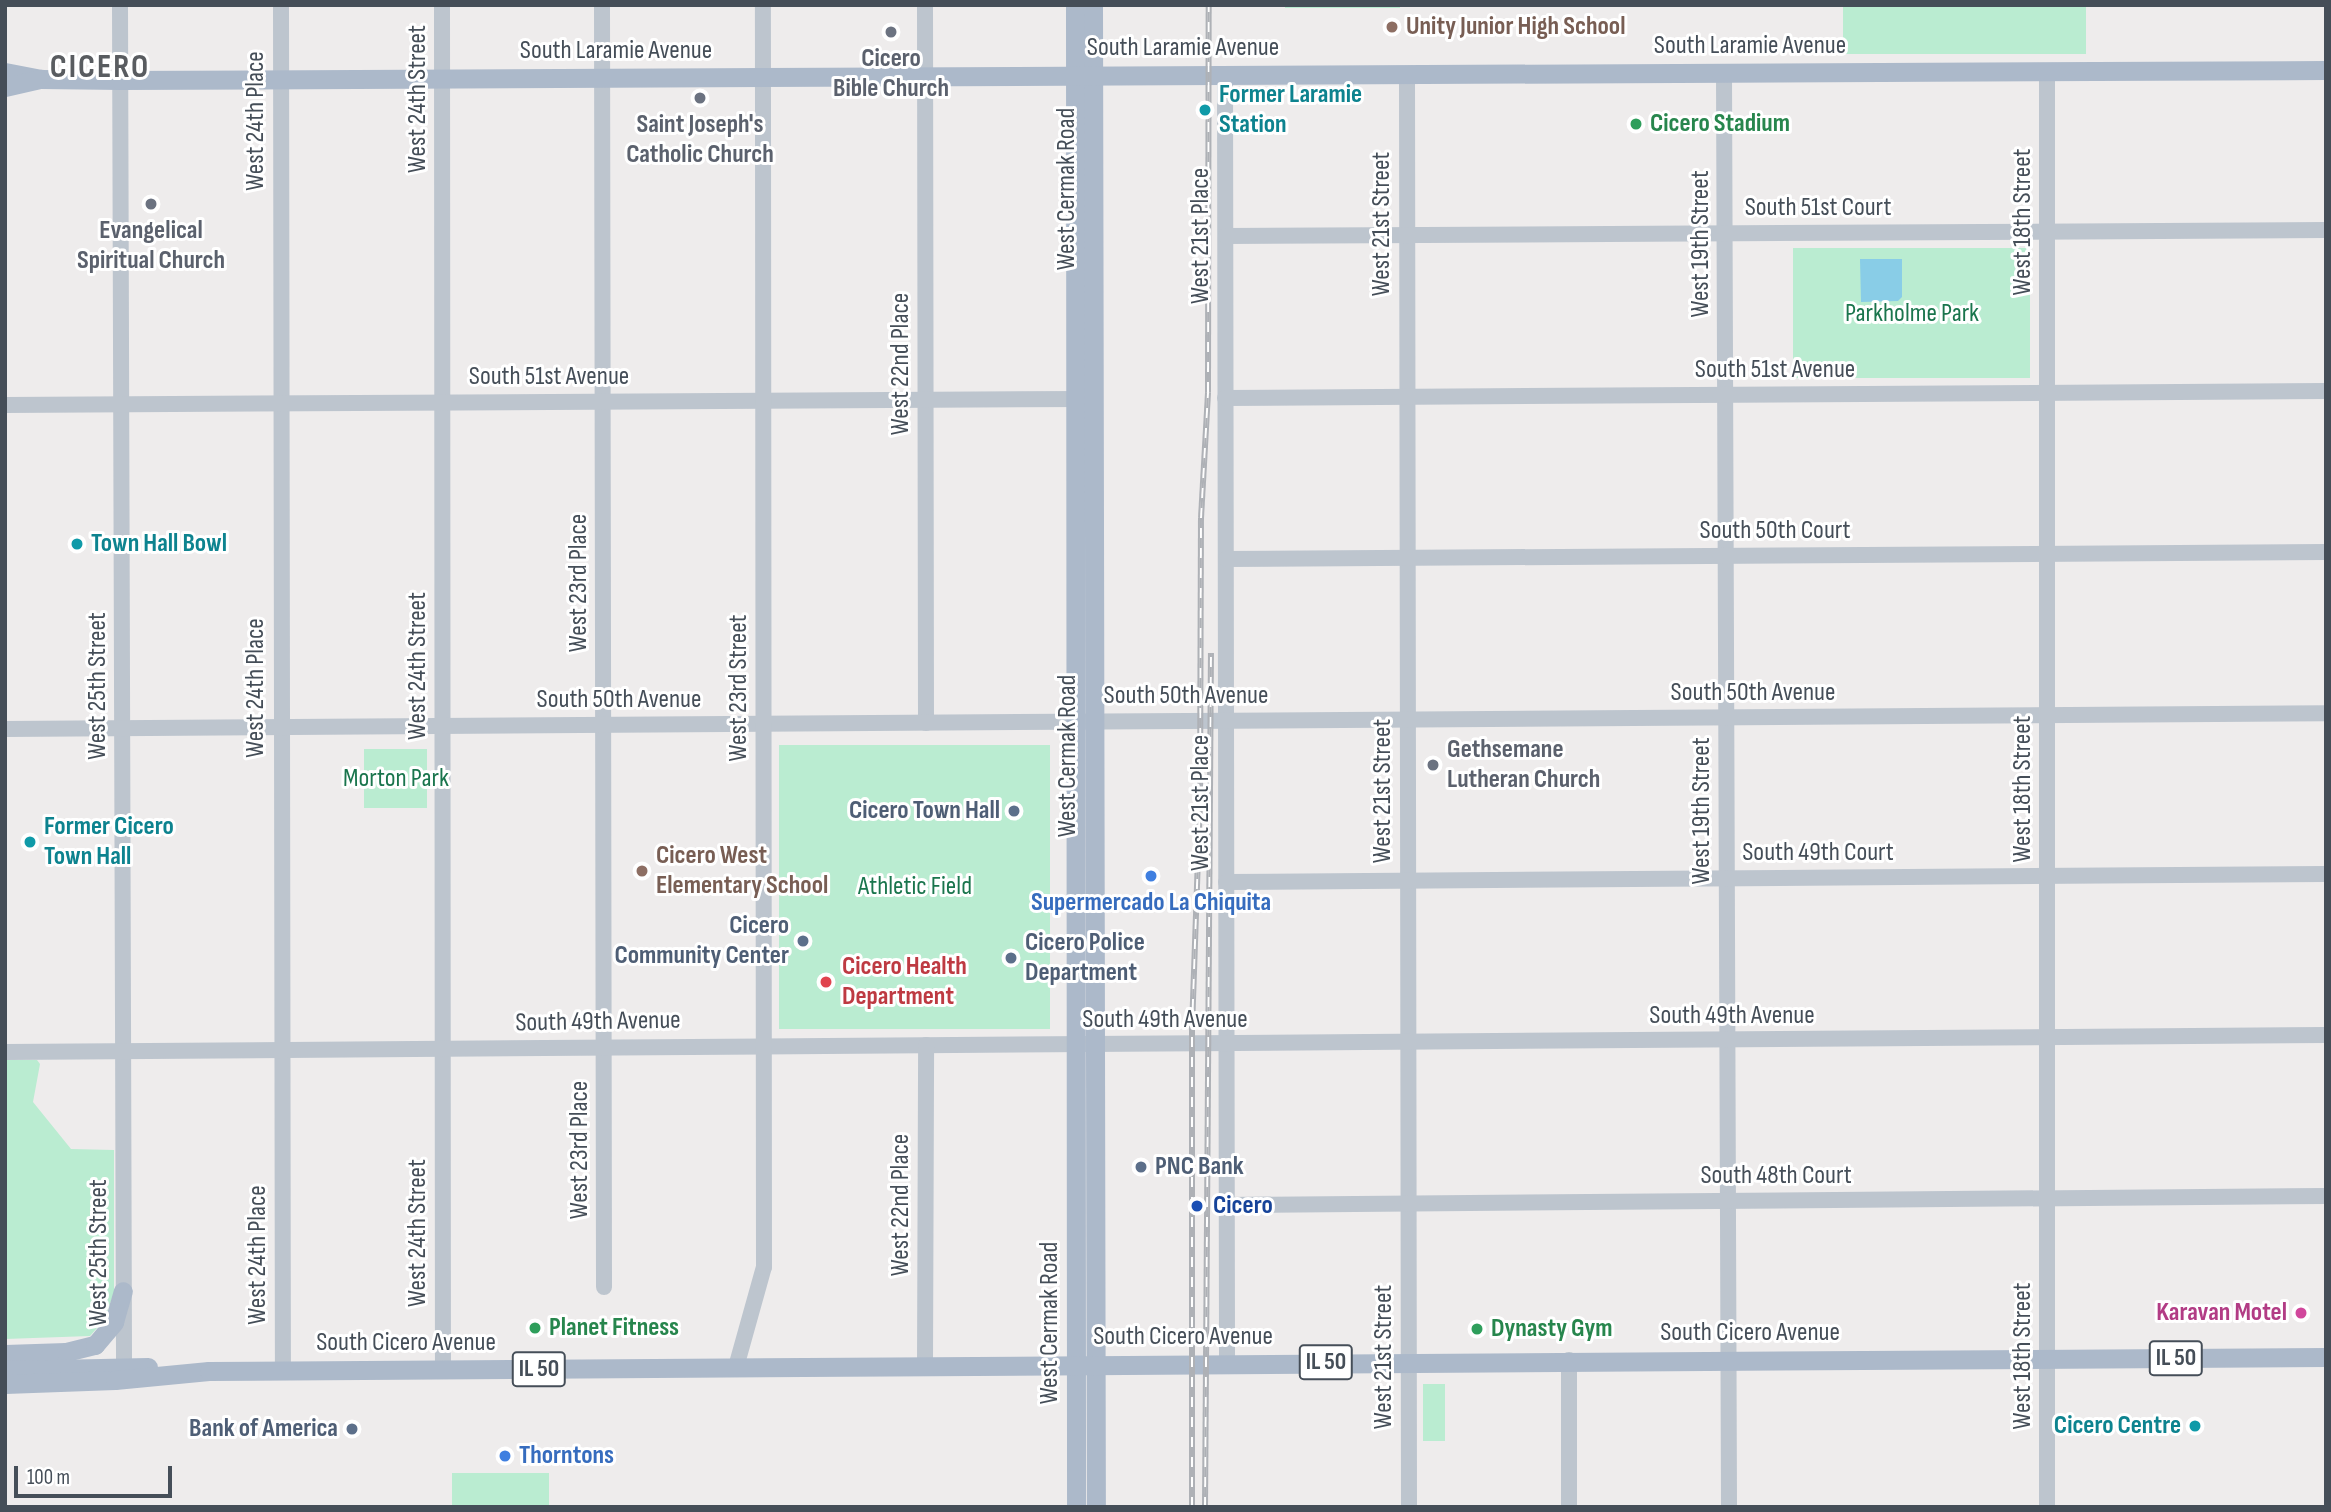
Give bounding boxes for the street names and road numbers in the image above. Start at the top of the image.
street label: West 24th Street [402,25,434,173]
street label: South Laramie Avenue [1654,30,1846,62]
street label: South Laramie Avenue [1087,32,1279,64]
street label: South Laramie Avenue [520,35,712,67]
street label: West 24th Place [240,51,272,191]
street label: West Cermak Road [1051,108,1083,270]
street label: West 18th Street [2007,149,2039,295]
street label: West 21st Street [1366,152,1398,296]
street label: West 21st Place [1185,168,1217,304]
street label: West 19th Street [1685,170,1717,318]
street label: South 51st Court [1745,192,1891,224]
street label: West 22nd Place [885,293,917,435]
street label: South 51st Avenue [1695,354,1855,386]
street label: South 51st Avenue [469,361,629,393]
street label: West 23rd Place [563,514,595,652]
street label: South 50th Court [1700,515,1850,547]
street label: West 24th Street [402,592,434,740]
street label: West 25th Street [82,612,114,760]
street label: West 23rd Street [723,615,755,761]
street label: West 24th Place [240,618,272,758]
street label: West Cermak Road [1052,675,1084,837]
street label: South 50th Avenue [1671,677,1835,709]
street label: South 50th Avenue [1104,680,1268,712]
street label: South 50th Avenue [537,684,701,716]
street label: West 18th Street [2007,716,2039,862]
street label: West 21st Street [1367,719,1399,863]
street label: West 21st Place [1185,735,1217,871]
street label: West 19th Street [1686,737,1718,885]
street label: South 49th Court [1742,837,1894,869]
street label: South 49th Avenue [1649,1000,1815,1032]
street label: South 49th Avenue [1082,1004,1248,1036]
street label: South 49th Avenue [515,1005,681,1039]
street label: West 23rd Place [564,1081,596,1219]
street label: West 22nd Place [885,1134,917,1276]
street label: West 24th Street [402,1159,434,1307]
street label: South 48th Court [1700,1160,1852,1192]
street label: West 25th Street [83,1179,115,1327]
street label: West 24th Place [242,1185,274,1325]
street label: West Cermak Road [1034,1242,1066,1404]
street label: West 18th Street [2007,1283,2039,1429]
street label: West 21st Street [1368,1285,1400,1429]
street label: South Cicero Avenue [1660,1317,1840,1349]
street label: South Cicero Avenue [1093,1321,1273,1353]
street label: South Cicero Avenue [316,1327,496,1359]
road number: IL 50 [2148,1338,2204,1378]
road number: IL 50 [1298,1342,1354,1382]
road number: IL 50 [511,1349,567,1390]

